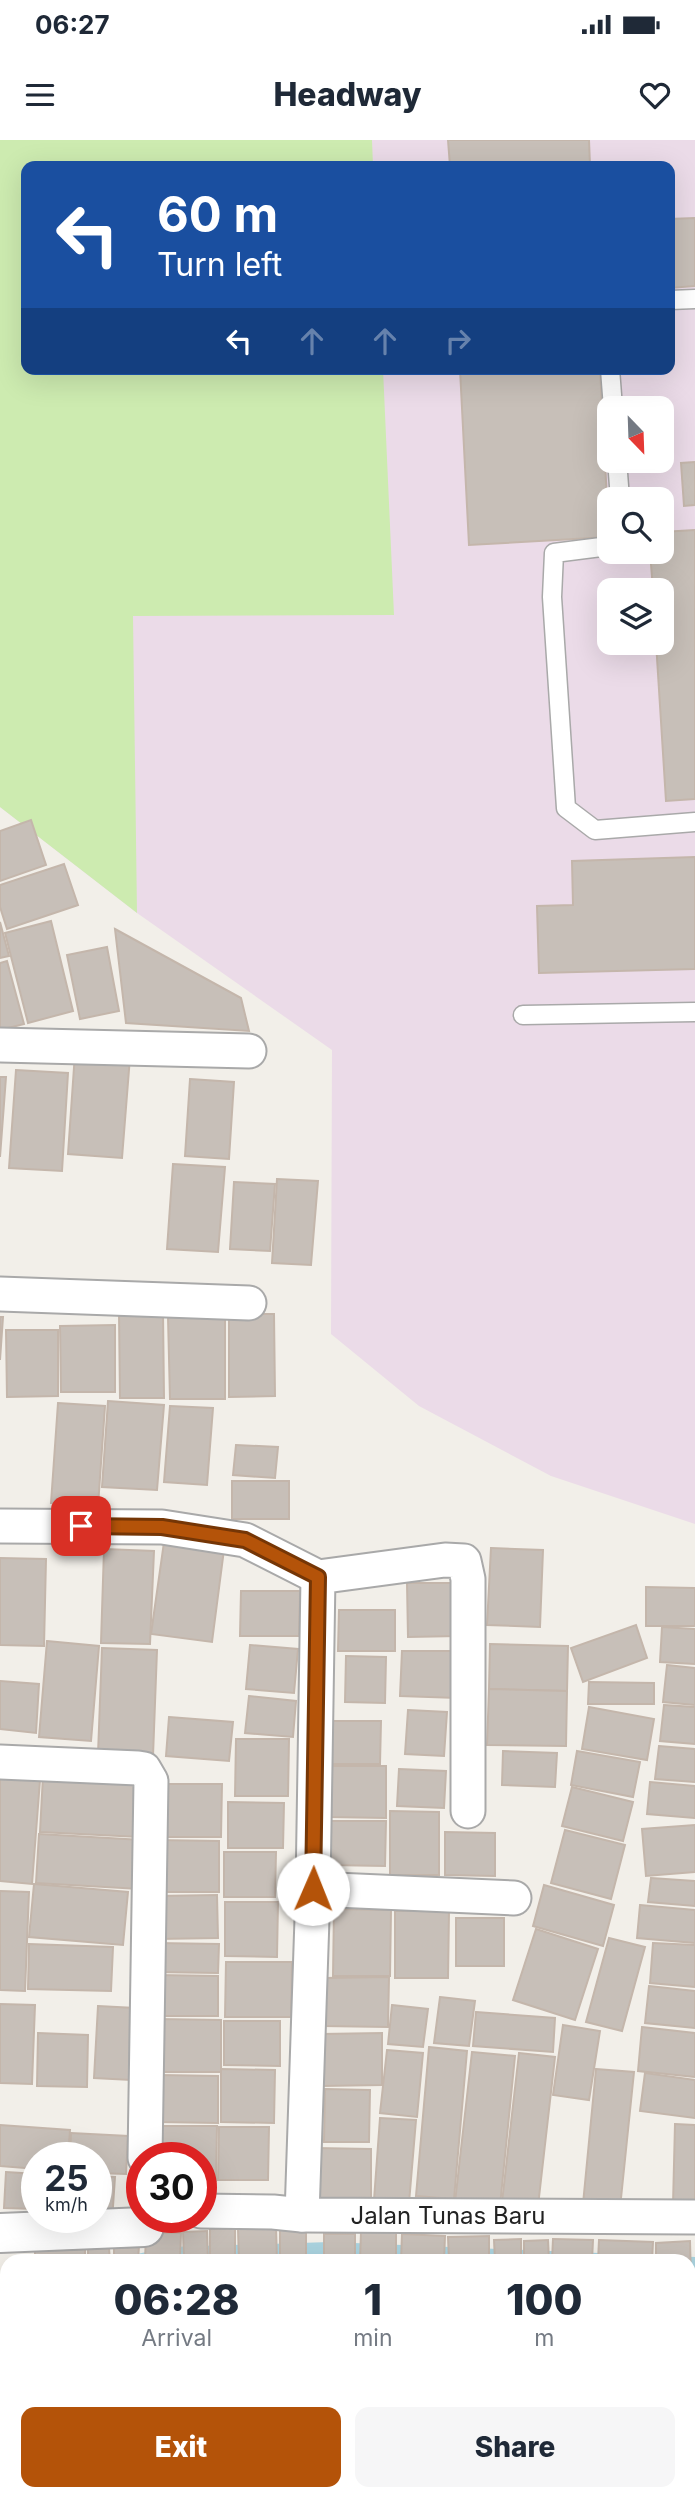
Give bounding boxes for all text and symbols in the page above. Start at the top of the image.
text: 06:27 [35,9,110,40]
text: Headway [273,75,422,114]
icon: menu [21,76,59,114]
icon: heart [636,76,674,114]
text: 60 m [157,185,278,244]
icon: left [42,189,133,280]
text: Turn left [157,245,282,284]
icon: left [220,322,258,360]
icon: ahead [293,322,331,360]
icon: ahead [366,322,404,360]
icon: right [439,322,477,360]
north arrow [597,396,674,472]
map controls [597,396,674,655]
button: search [597,487,674,564]
button: layers [597,578,674,655]
pin [51,1496,111,1556]
icon: arrive [62,1507,100,1545]
position arrow [276,1852,350,1926]
speed limit sign: 30 [126,2142,217,2233]
text: 25 [44,2157,89,2199]
text: km/h [45,2194,88,2215]
street label: Jalan Tunas Baru [351,2201,545,2230]
text: 06:28 [113,2274,240,2325]
text: 1 [364,2274,382,2325]
text: 100 [506,2274,583,2325]
text: Arrival [141,2324,212,2352]
text: min [353,2324,392,2352]
text: m [534,2324,554,2352]
button: Exit [21,2407,341,2487]
button: Share [355,2407,675,2487]

